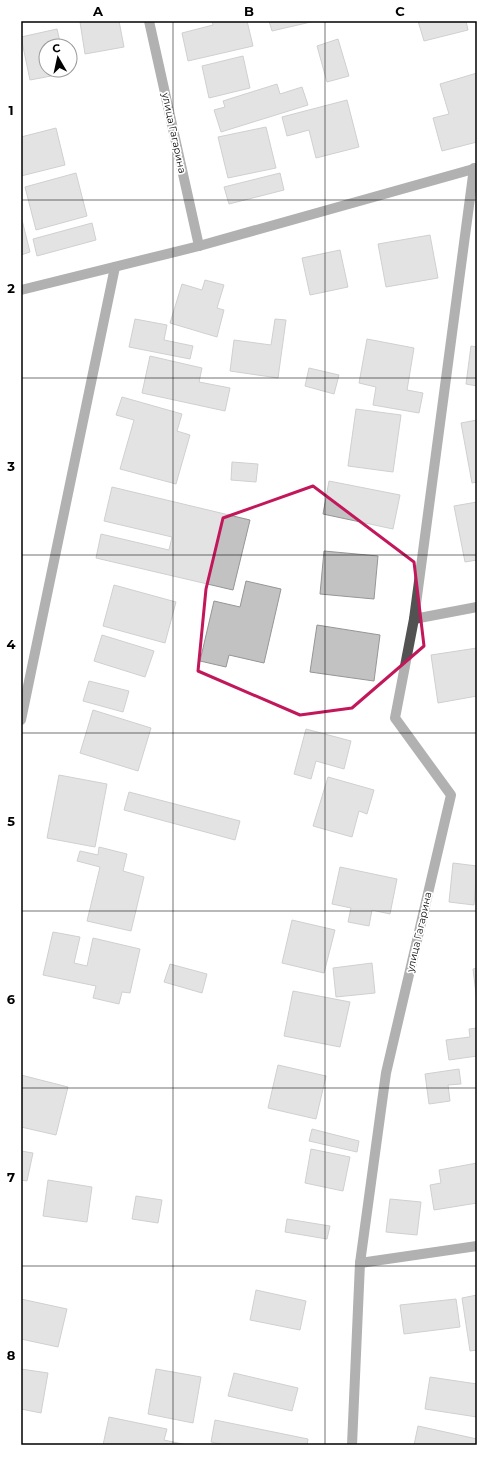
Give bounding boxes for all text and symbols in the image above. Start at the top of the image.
text: A [92,3,104,19]
text: B [244,3,254,19]
text: C [395,3,405,19]
north arrow [38,38,78,78]
text: С [51,41,61,56]
street label: улица Гагарина [159,91,189,174]
text: 1 [8,102,14,118]
text: 2 [7,280,15,296]
text: 3 [6,458,15,474]
text: 4 [7,636,16,652]
text: 5 [7,813,15,829]
street label: улица Гагарина [403,891,435,974]
text: 6 [7,991,16,1007]
text: 7 [7,1169,15,1185]
text: 8 [7,1347,16,1363]

